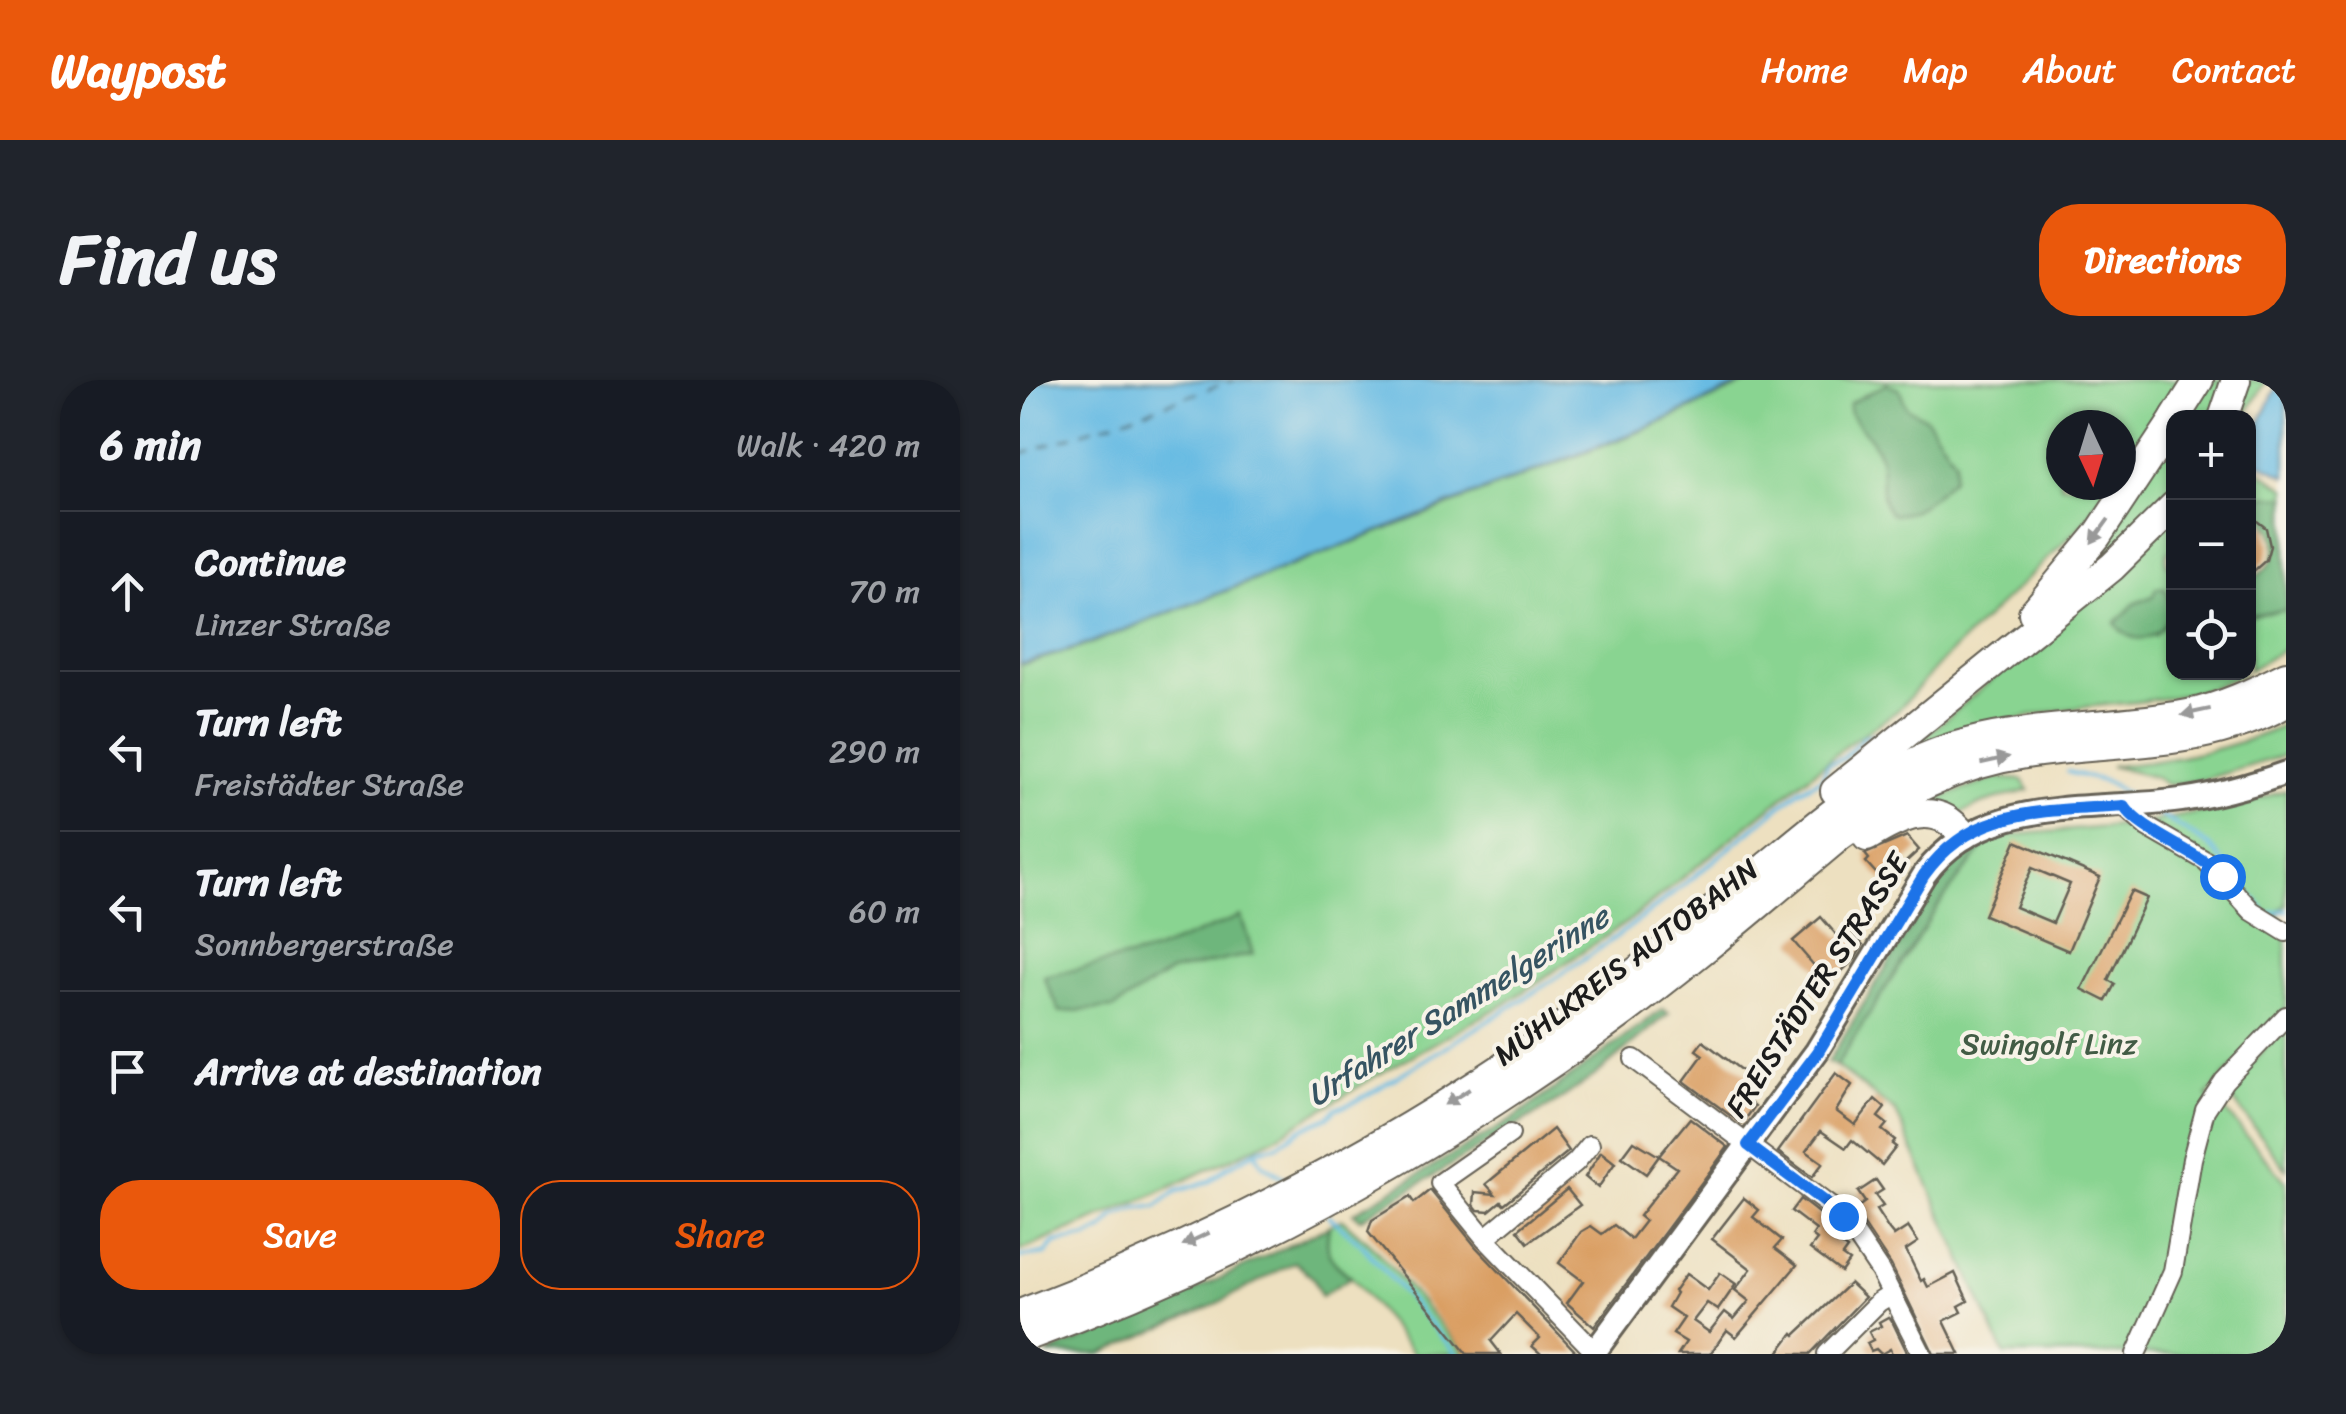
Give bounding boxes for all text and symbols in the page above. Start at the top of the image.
text: Waypost [50,28,226,113]
text: Home [1761,39,1848,101]
text: Map [1903,39,1968,101]
text: About [2023,39,2117,101]
text: Contact [2172,39,2296,101]
text: Find us [60,198,277,322]
button: Directions [2039,204,2286,316]
text: 6 min [100,408,201,482]
north arrow [2046,410,2136,500]
map controls [2166,410,2256,680]
button: + [2166,410,2256,500]
text: Walk · 420 m [736,417,920,474]
button: − [2166,500,2256,590]
one-way arrow [2091,517,2110,544]
text: Continue [195,529,346,596]
text: 70 m [849,563,920,620]
icon: ahead [100,564,155,619]
button: locate [2166,590,2256,680]
text: Linzer Straße [195,596,391,653]
text: Turn left [195,689,341,756]
one-way arrow [2180,705,2211,720]
text: 290 m [829,723,920,780]
icon: left [100,724,155,779]
one-way arrow [1980,752,2011,767]
text: Freistädter Straße [195,756,464,813]
street label: FREISTÄDTER STRASSE [1711,839,1925,1129]
street label: MÜHLKREIS AUTOBAHN [1481,843,1771,1080]
text: Turn left [195,849,341,916]
route start [2200,854,2246,900]
text: 60 m [849,883,920,940]
icon: left [100,884,155,939]
water label: Urfahrer Sammelgerinne [1295,888,1624,1123]
text: Sonnbergerstraße [195,916,454,973]
park label: Swingolf Linz [1961,1017,2138,1071]
text: Arrive at destination [195,1038,542,1105]
icon: arrive [100,1044,155,1099]
one-way arrow [1443,1088,1471,1105]
button: Save [100,1180,500,1290]
button: Share [520,1180,920,1290]
route end [1821,1194,1867,1240]
one-way arrow [1181,1231,1210,1248]

